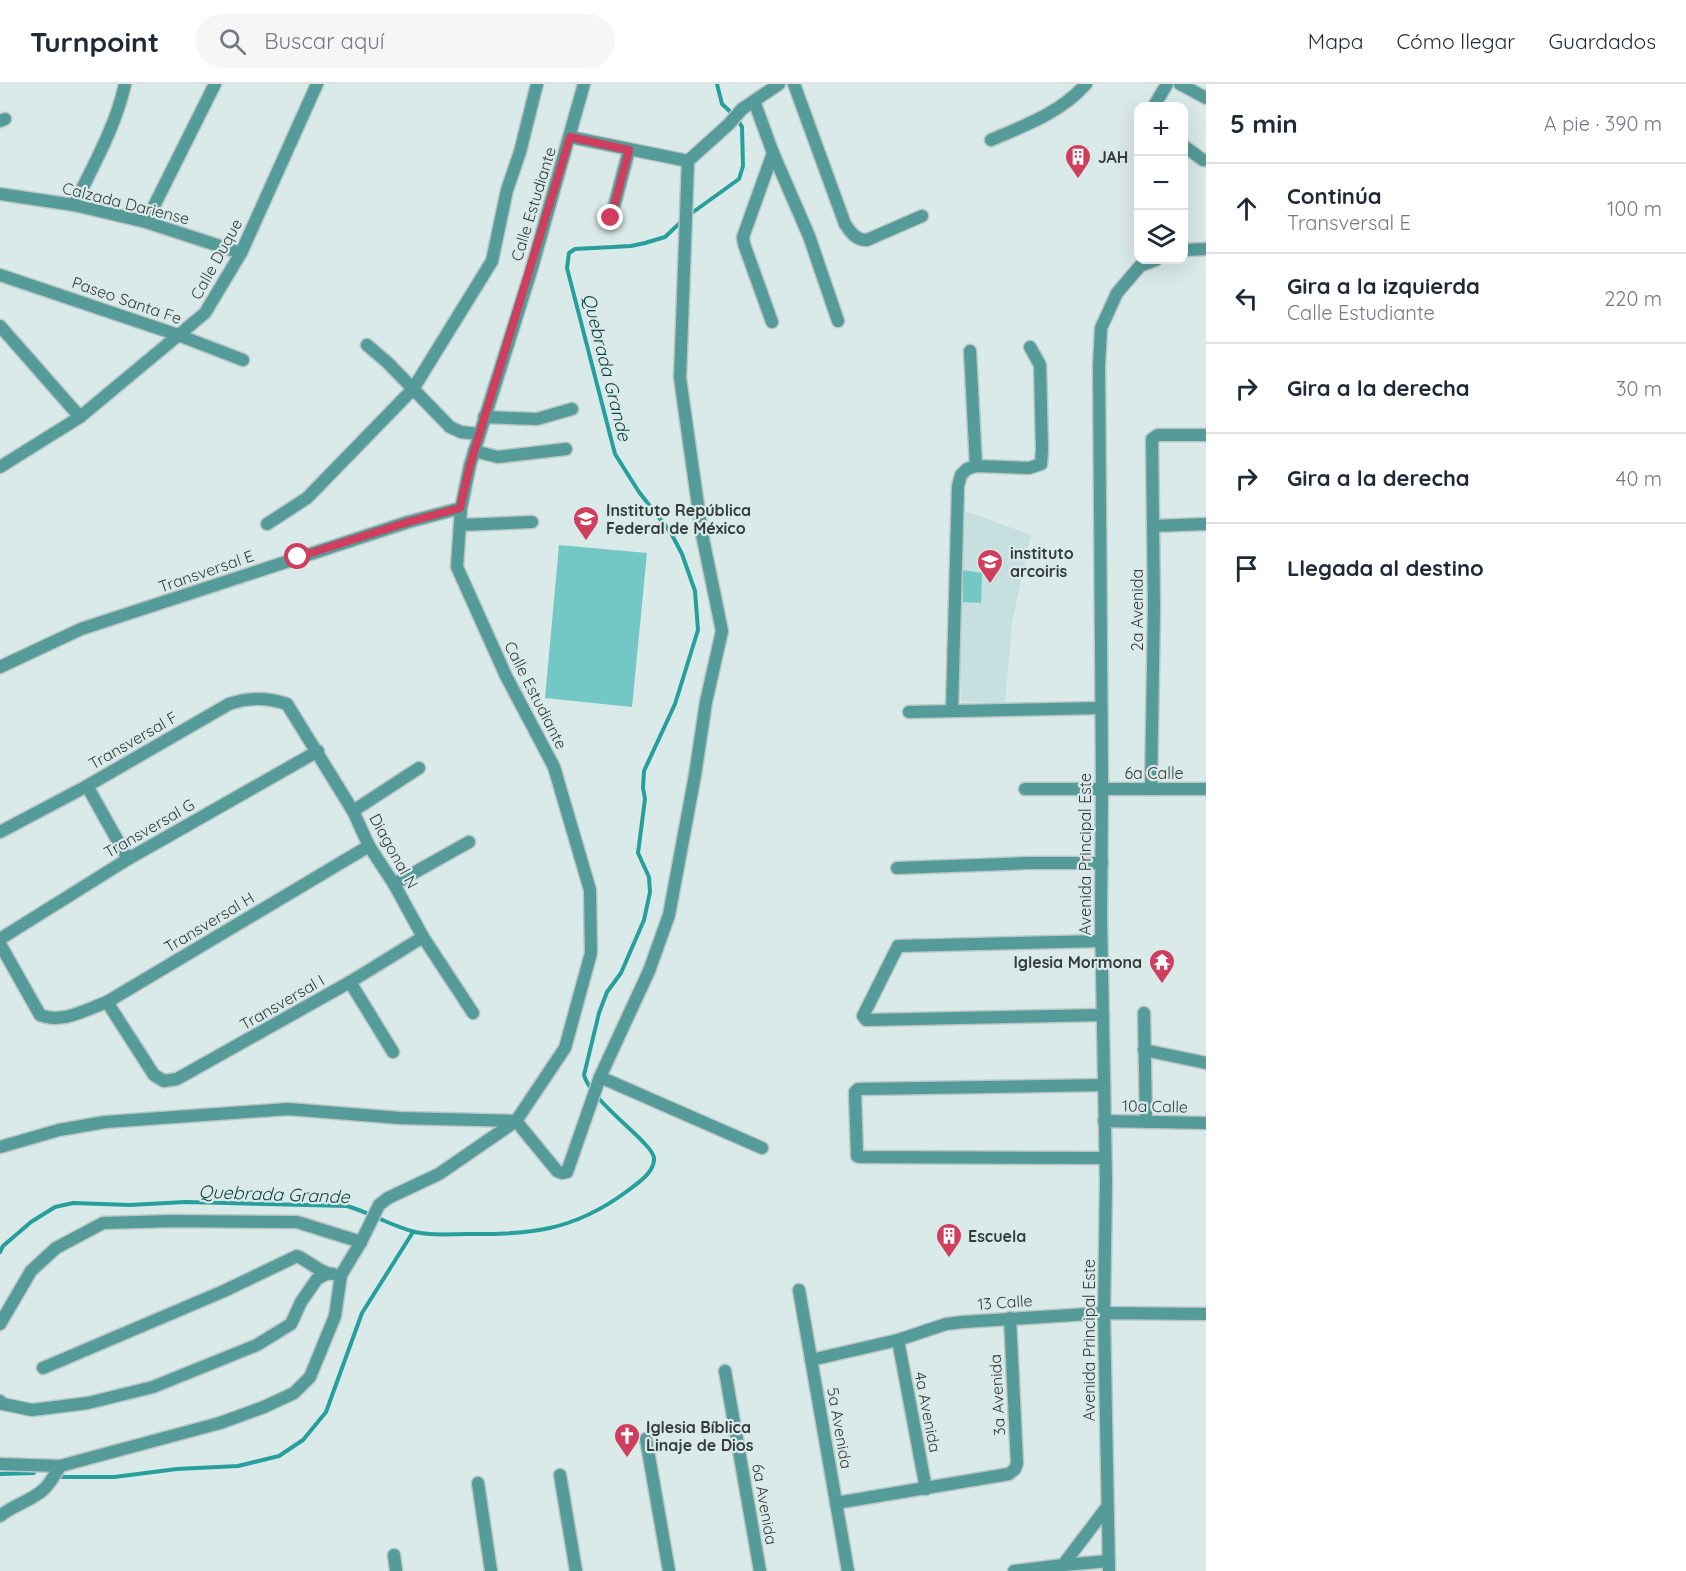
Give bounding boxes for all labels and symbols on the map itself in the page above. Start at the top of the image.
building icon: JAH [1063,142,1093,180]
street label: Calle Estudiante [506,144,560,264]
place label: JAH [1098,147,1128,167]
street label: Calzada Dariense [60,178,192,228]
route end [597,204,623,230]
street label: Calle Duque [186,215,246,303]
street label: Paseo Santa Fe [69,272,185,328]
water label: Quebrada Grande [578,291,637,444]
place label: Instituto República Federal de México [606,500,751,538]
school or university icon: Instituto República Federal de México [571,504,601,542]
route start [284,543,310,569]
place label: instituto arcoiris [1010,543,1074,581]
street label: Transversal E [156,545,256,597]
school or university icon: instituto arcoiris [975,547,1005,585]
street label: 2a Avenida [1127,569,1147,651]
street label: Calle Estudiante [500,638,572,752]
street label: Transversal F [85,707,181,773]
street label: 6a Calle [1124,763,1184,783]
street label: Avenida Principal Este [1075,773,1095,935]
street label: Transversal G [100,794,198,862]
street label: Diagonal N [365,810,423,892]
street label: Transversal H [160,887,258,957]
temple icon: Iglesia Mormona [1147,947,1177,985]
place label: Iglesia Mormona [1013,952,1142,972]
street label: Transversal I [236,970,328,1034]
street label: 10a Calle [1122,1095,1188,1117]
water label: Quebrada Grande [198,1180,351,1208]
building icon: Escuela [934,1221,964,1259]
place label: Escuela [968,1226,1026,1246]
street label: Avenida Principal Este [1079,1259,1099,1421]
street label: 13 Calle [977,1290,1033,1314]
street label: 3a Avenida [985,1354,1009,1436]
street label: 4a Avenida [910,1370,946,1454]
street label: 5a Avenida [823,1386,857,1470]
place label: Iglesia Bíblica Linaje de Dios [646,1417,754,1455]
church icon: Iglesia Bíblica Linaje de Dios [612,1421,642,1459]
street label: 6a Avenida [748,1462,782,1546]

